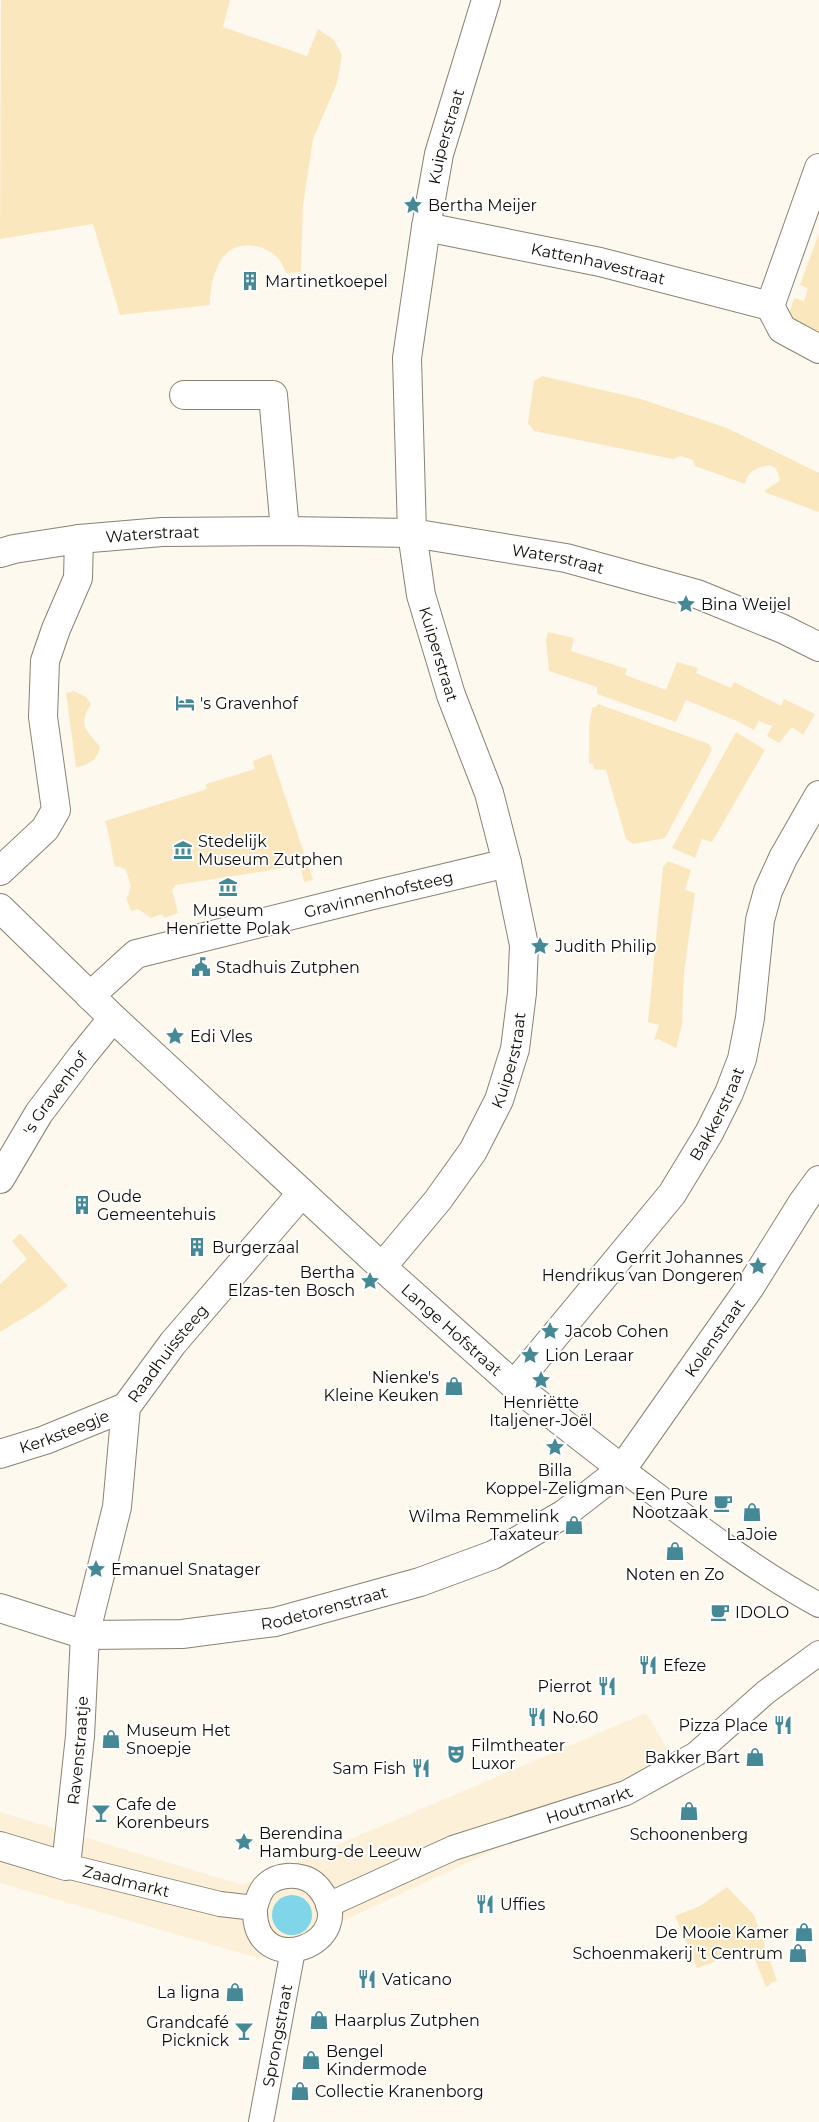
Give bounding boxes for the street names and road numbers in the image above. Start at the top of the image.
street label: Kuiperstraat [425,86,469,186]
street label: Kattenhavestraat [529,239,668,289]
street label: Waterstraat [105,523,200,547]
street label: Waterstraat [510,540,607,578]
street label: Kuiperstraat [415,604,462,704]
street label: Gravinnenhofsteeg [302,867,455,922]
street label: Kuiperstraat [487,1011,530,1112]
street label: 's Gravenhof [19,1048,92,1138]
street label: Bakkerstraat [686,1064,748,1164]
street label: Lange Hofstraat [397,1280,506,1380]
street label: Kolenstraat [681,1295,749,1381]
street label: Raadhuissteeg [124,1301,212,1406]
street label: Kerksteegje [17,1406,112,1457]
street label: Rodetorenstraat [260,1582,390,1634]
street label: Ravenstraatje [64,1696,92,1806]
street label: Houtmarkt [544,1782,636,1828]
street label: Zaadmarkt [81,1861,172,1901]
street label: Sprongstraat [259,1982,297,2089]

